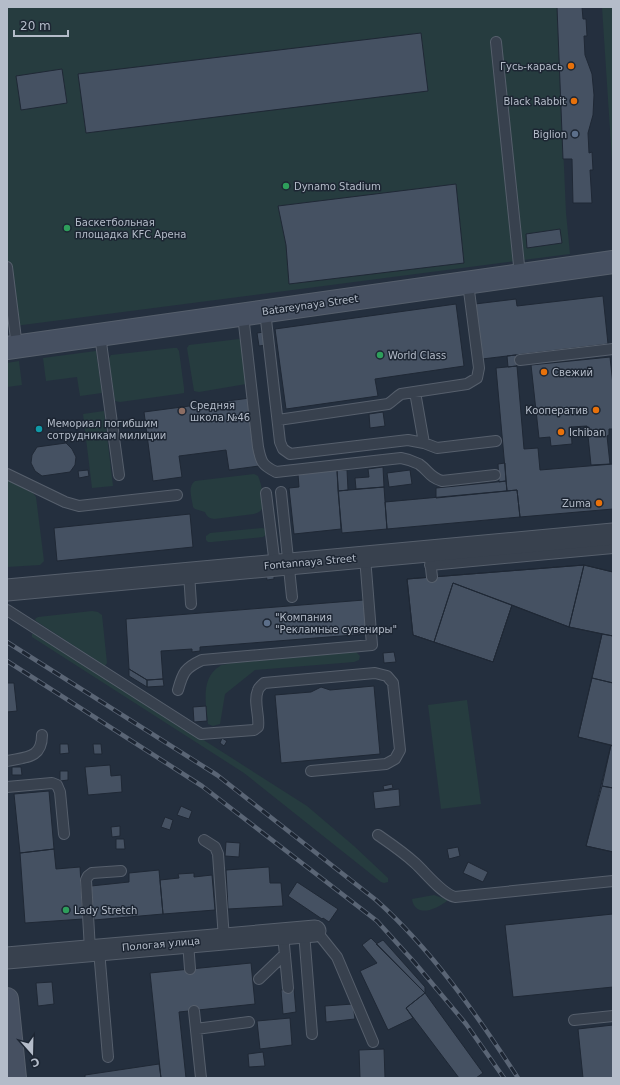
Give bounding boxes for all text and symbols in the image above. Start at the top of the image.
scale bar [14,12,68,38]
text: 20 m [20,19,51,33]
place label: Гусь-карась [500,61,563,72]
marker: Гусь-карась [566,61,576,71]
place label: Black Rabbit [504,96,566,107]
marker: Black Rabbit [569,96,579,106]
place label: Biglion [533,129,567,140]
marker: Biglion [570,129,580,139]
marker: Dynamo Stadium [281,181,291,191]
place label: Dynamo Stadium [294,181,381,192]
place label: Баскетбольная площадка KFC Арена [75,217,186,240]
marker: Баскетбольная площадка KFC Арена [62,223,72,233]
street label: Batareynaya Street [261,293,359,317]
marker: World Class [375,350,385,360]
place label: World Class [388,350,446,361]
marker: Свежий [539,367,549,377]
place label: Свежий [552,367,593,378]
place label: Средняя школа №46 [190,400,250,423]
place label: Кооператив [525,405,588,416]
marker: Кооператив [591,405,601,415]
marker: Средняя школа №46 [177,406,187,416]
place label: Мемориал погибшим сотрудникам милиции [47,418,166,441]
marker: Мемориал погибшим сотрудникам милиции [34,424,44,434]
marker: Ichiban [556,427,566,437]
place label: Ichiban [569,427,605,438]
place label: Zuma [562,498,591,509]
marker: Zuma [594,498,604,508]
street label: Fontannaya Street [264,552,357,572]
place label: "Компания "Рекламные сувениры" [275,612,397,635]
marker: "Компания "Рекламные сувениры" [262,618,272,628]
marker: Lady Stretch [61,905,71,915]
place label: Lady Stretch [74,905,137,916]
street label: Пологая улица [121,935,201,953]
north arrow [12,1033,52,1073]
text: С [29,1054,41,1069]

